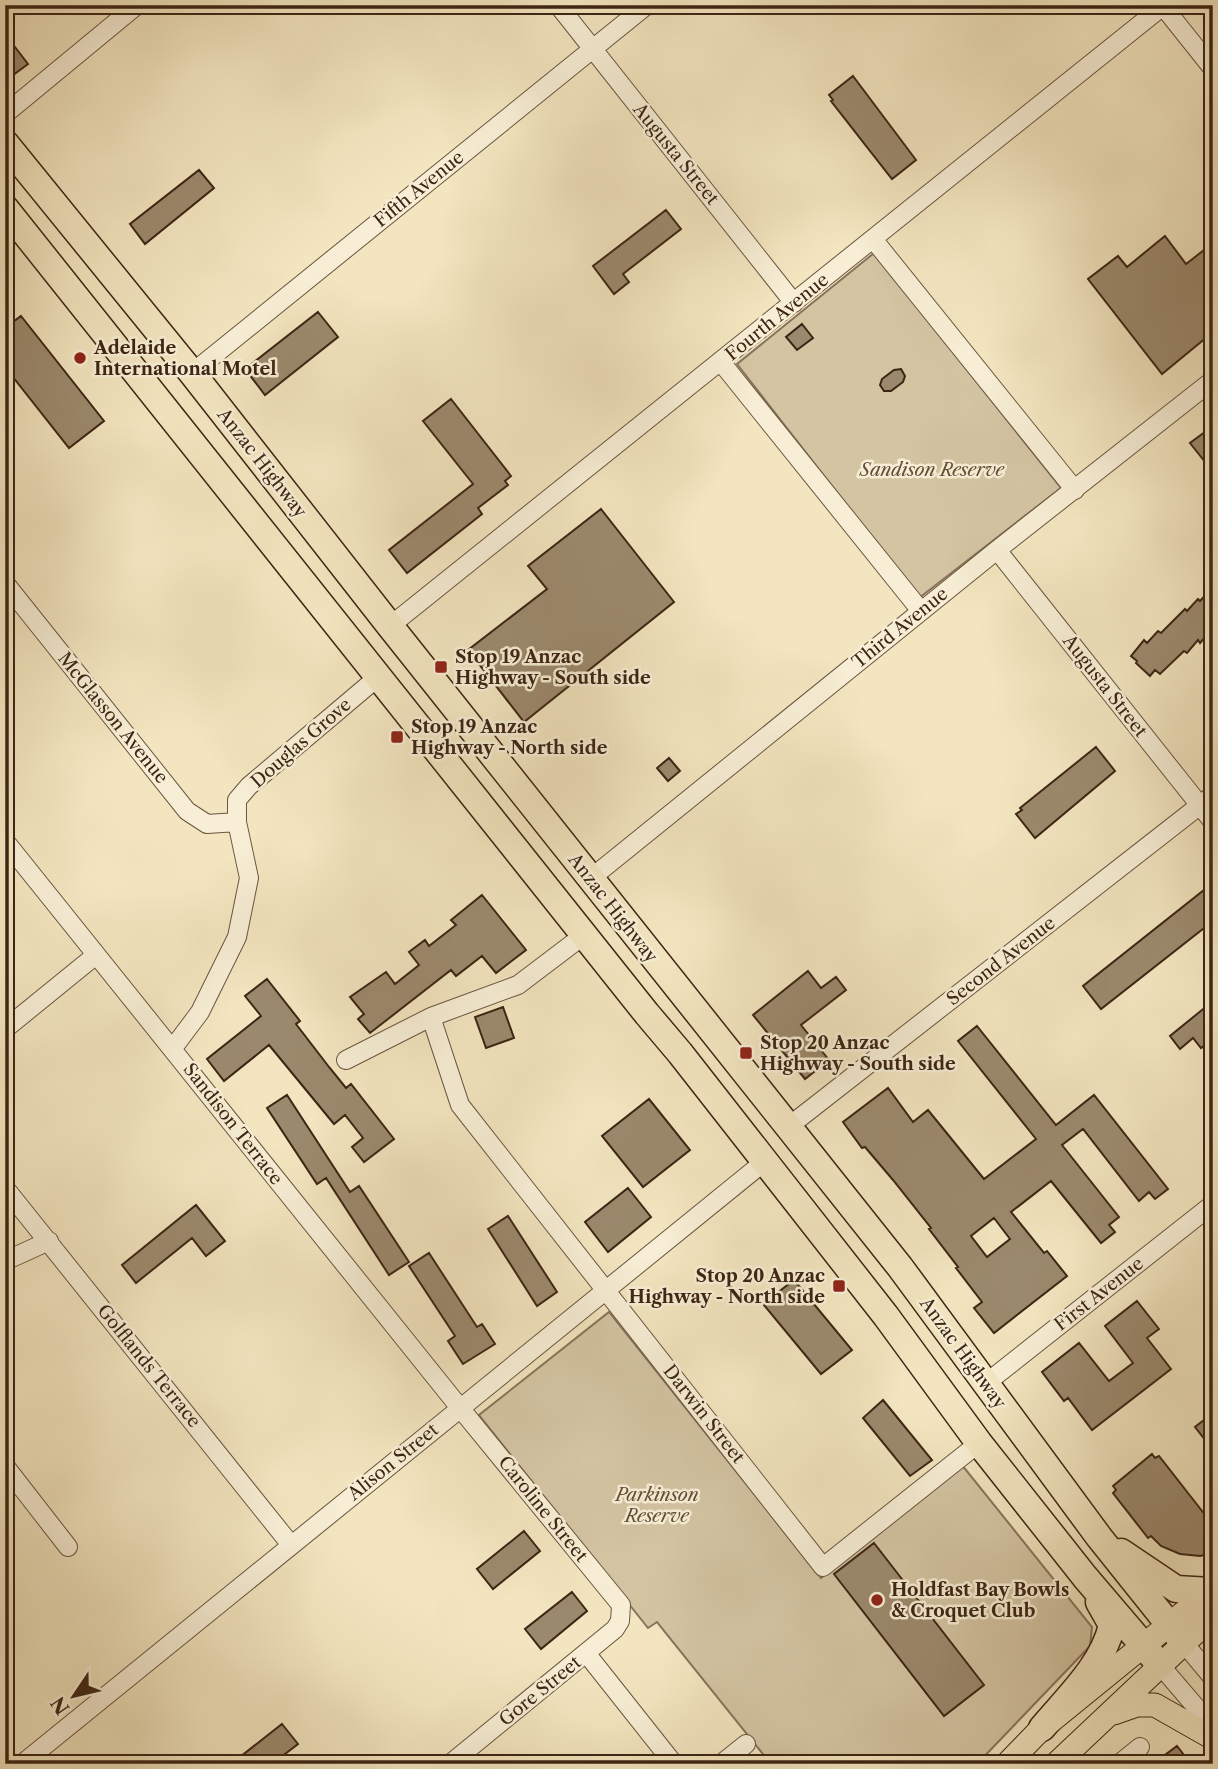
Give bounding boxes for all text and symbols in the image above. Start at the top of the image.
street label: Augusta Street [628,98,724,210]
street label: Fifth Avenue [370,146,468,232]
street label: Fourth Avenue [721,269,833,365]
place label: Adelaide International Motel [93,337,277,380]
marker: Adelaide International Motel [72,350,88,366]
street label: Anzac Highway [212,403,312,523]
park label: Sandison Reserve [859,459,1005,481]
street label: Third Avenue [848,583,952,673]
street label: Augusta Street [1058,630,1152,742]
place label: Stop 19 Anzac Highway - South side [455,646,651,689]
street label: McGlasson Avenue [53,648,173,788]
marker: Stop 19 Anzac Highway - South side [433,659,449,675]
street label: Douglas Grove [246,694,356,792]
place label: Stop 19 Anzac Highway - North side [411,716,608,759]
marker: Stop 19 Anzac Highway - North side [389,729,405,745]
street label: Anzac Highway [563,848,663,968]
street label: Second Avenue [942,912,1060,1010]
place label: Stop 20 Anzac Highway - South side [760,1032,956,1075]
marker: Stop 20 Anzac Highway - South side [738,1045,754,1061]
street label: Sandison Terrace [179,1059,287,1189]
street label: First Avenue [1050,1252,1148,1336]
place label: Stop 20 Anzac Highway - North side [629,1265,825,1308]
marker: Stop 20 Anzac Highway - North side [831,1278,847,1294]
street label: Anzac Highway [915,1292,1011,1414]
street label: Golflands Terrace [93,1300,205,1432]
street label: Darwin Street [659,1360,750,1468]
street label: Alison Street [343,1418,443,1506]
street label: Caroline Street [494,1452,593,1567]
park label: Parkinson Reserve [614,1484,699,1527]
place label: Holdfast Bay Bowls & Croquet Club [891,1579,1069,1622]
marker: Holdfast Bay Bowls & Croquet Club [869,1592,885,1608]
street label: Gore Street [495,1651,586,1731]
north arrow [38,1660,108,1730]
text: N [46,1692,75,1719]

